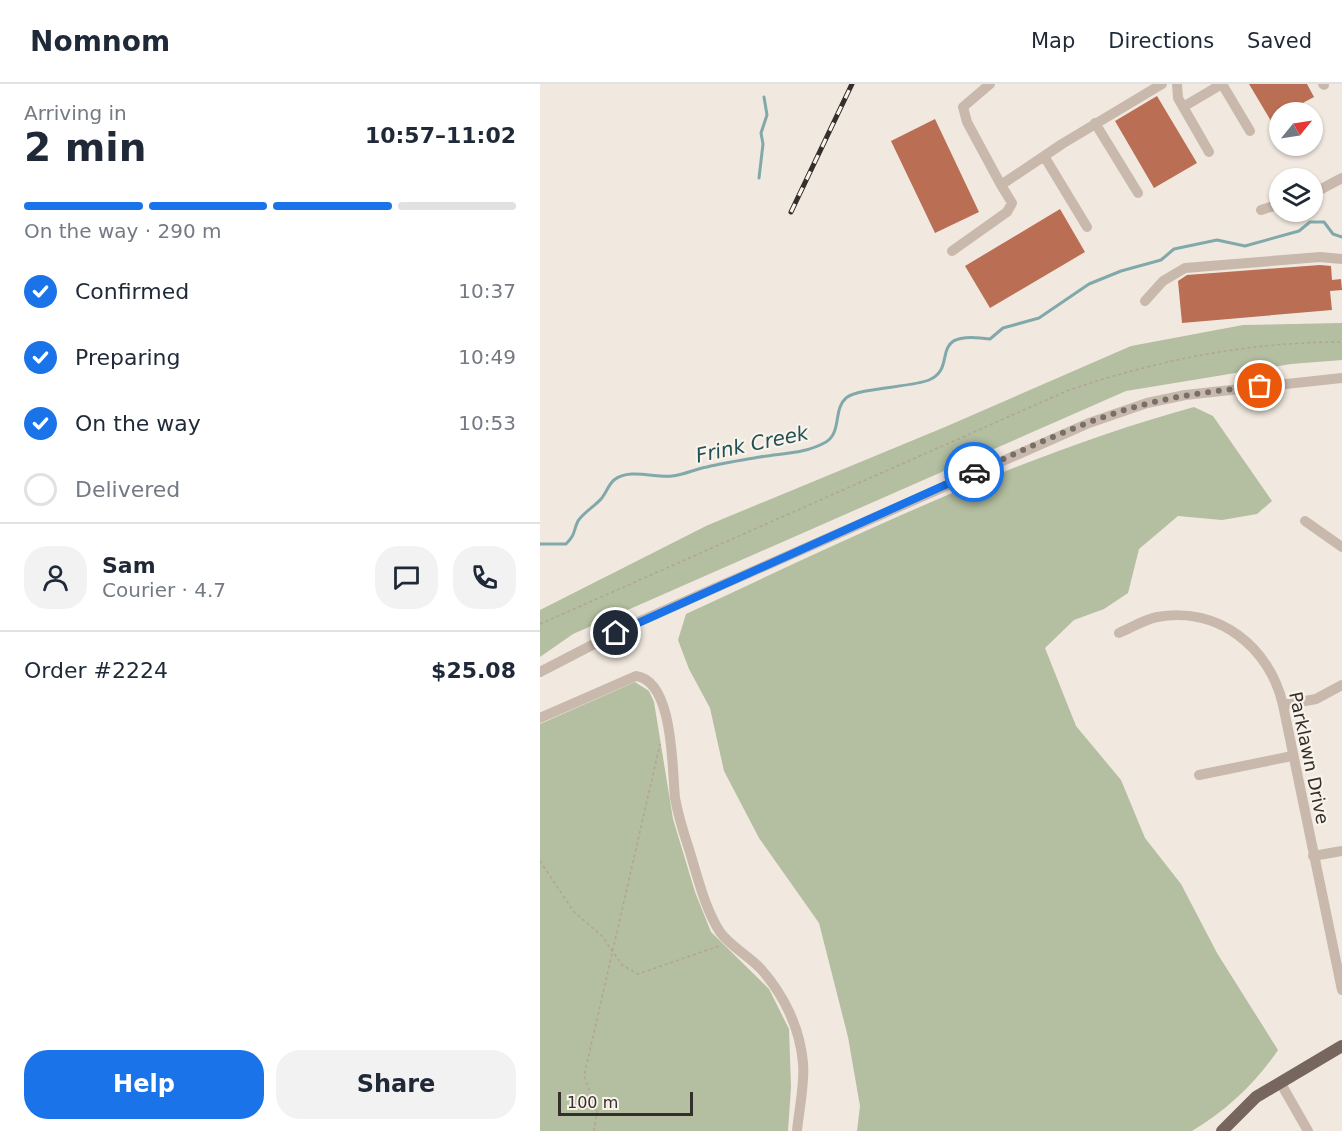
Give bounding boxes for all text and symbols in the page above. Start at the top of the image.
text: Nomnom [30,25,170,58]
text: Map [1031,29,1075,53]
text: Directions [1108,29,1214,53]
text: Saved [1247,29,1312,53]
text: Arriving in [24,101,127,125]
north arrow [1269,102,1323,156]
map controls [1269,102,1323,222]
text: 10:57–11:02 [365,123,516,148]
text: 2 min [24,125,146,170]
button: layers [1269,168,1323,222]
text: On the way · 290 m [24,219,222,243]
icon: check [24,275,57,308]
text: Confirmed [75,279,189,304]
text: 10:37 [458,279,516,303]
icon: check [24,341,57,374]
text: Preparing [75,345,181,370]
text: 10:49 [458,345,516,369]
pin [1234,360,1285,411]
icon: bag [1243,369,1276,402]
icon: check [24,407,57,440]
text: On the way [75,411,201,436]
text: 10:53 [458,411,516,435]
water label: Frink Creek [694,420,812,468]
courier [944,442,1004,502]
icon: car [958,456,991,489]
text: Delivered [75,477,180,502]
button: person [24,546,87,609]
button: chat [375,546,438,609]
button: phone [453,546,516,609]
text: Sam [102,553,156,578]
text: Courier · 4.7 [102,578,226,602]
pin [590,607,641,658]
icon: home [599,616,632,649]
text: Order #2224 [24,658,168,683]
text: $25.08 [431,658,516,683]
street label: Parklawn Drive [1285,690,1334,826]
button: Help [24,1050,264,1119]
button: Share [276,1050,516,1119]
scale bar [558,1089,693,1116]
text: 100 m [567,1093,618,1112]

